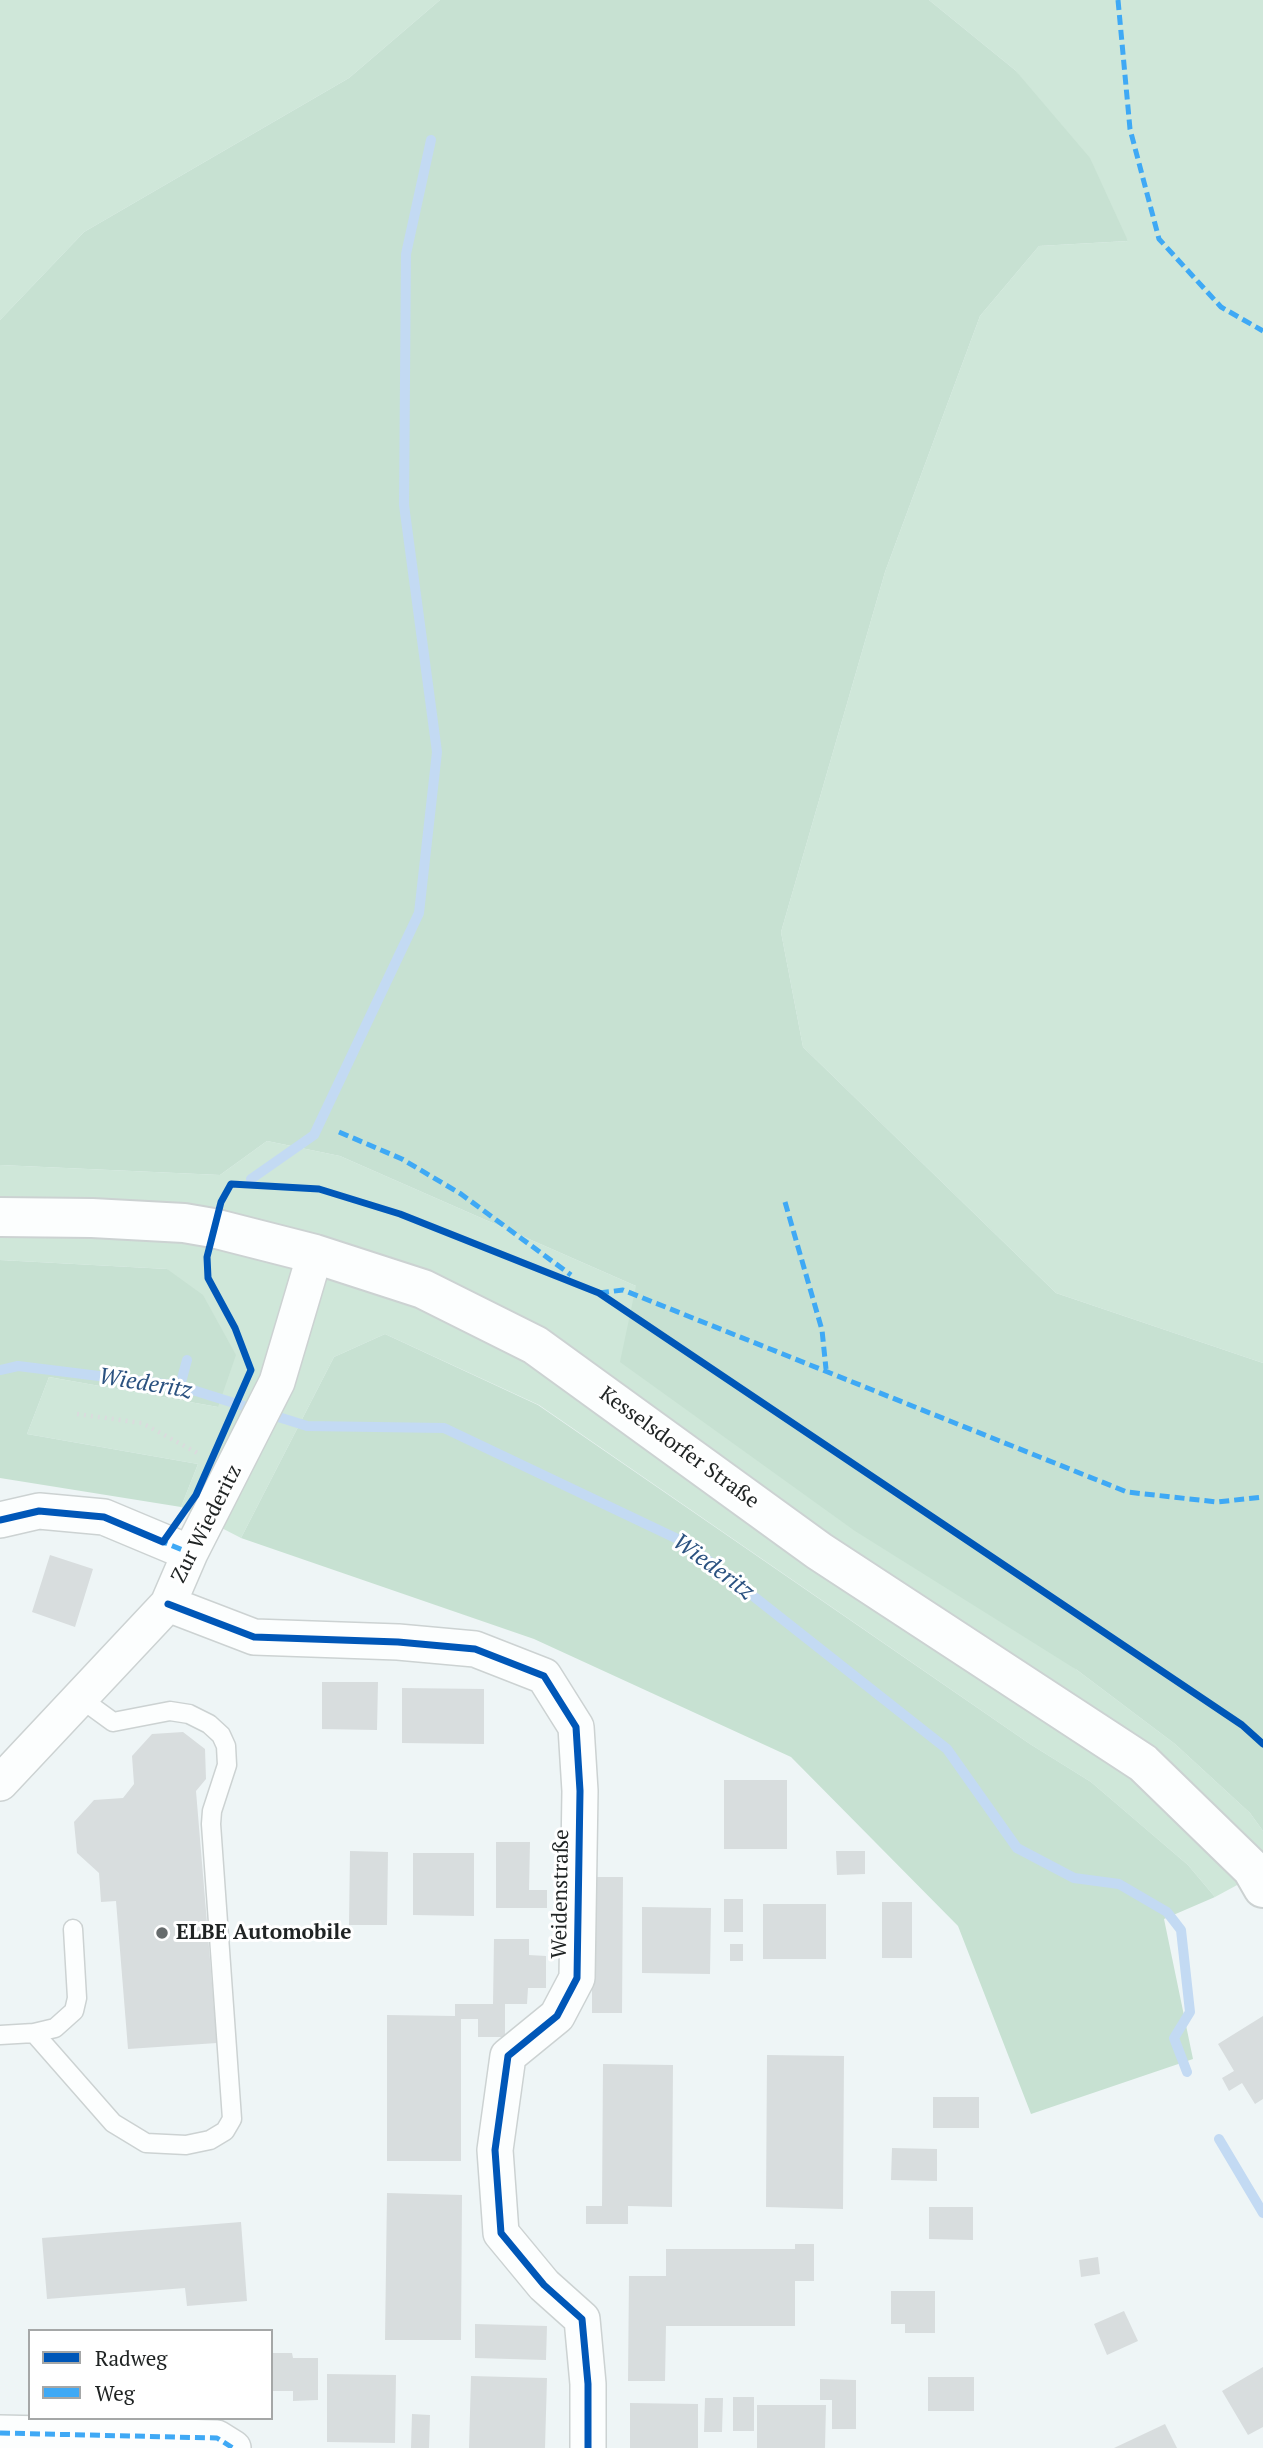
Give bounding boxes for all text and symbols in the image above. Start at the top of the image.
water label: Wiederitz [96,1363,194,1405]
street label: Kesselsdorfer Straße [594,1382,764,1514]
street label: Zur Wiederitz [166,1461,248,1587]
water label: Wiederitz [667,1528,759,1606]
street label: Weidenstraße [547,1829,575,1959]
place label: ELBE Automobile [176,1920,352,1946]
marker: ELBE Automobile [154,1925,170,1941]
legend [28,2329,273,2420]
text: Radweg [95,2344,167,2372]
text: Weg [95,2379,135,2407]

